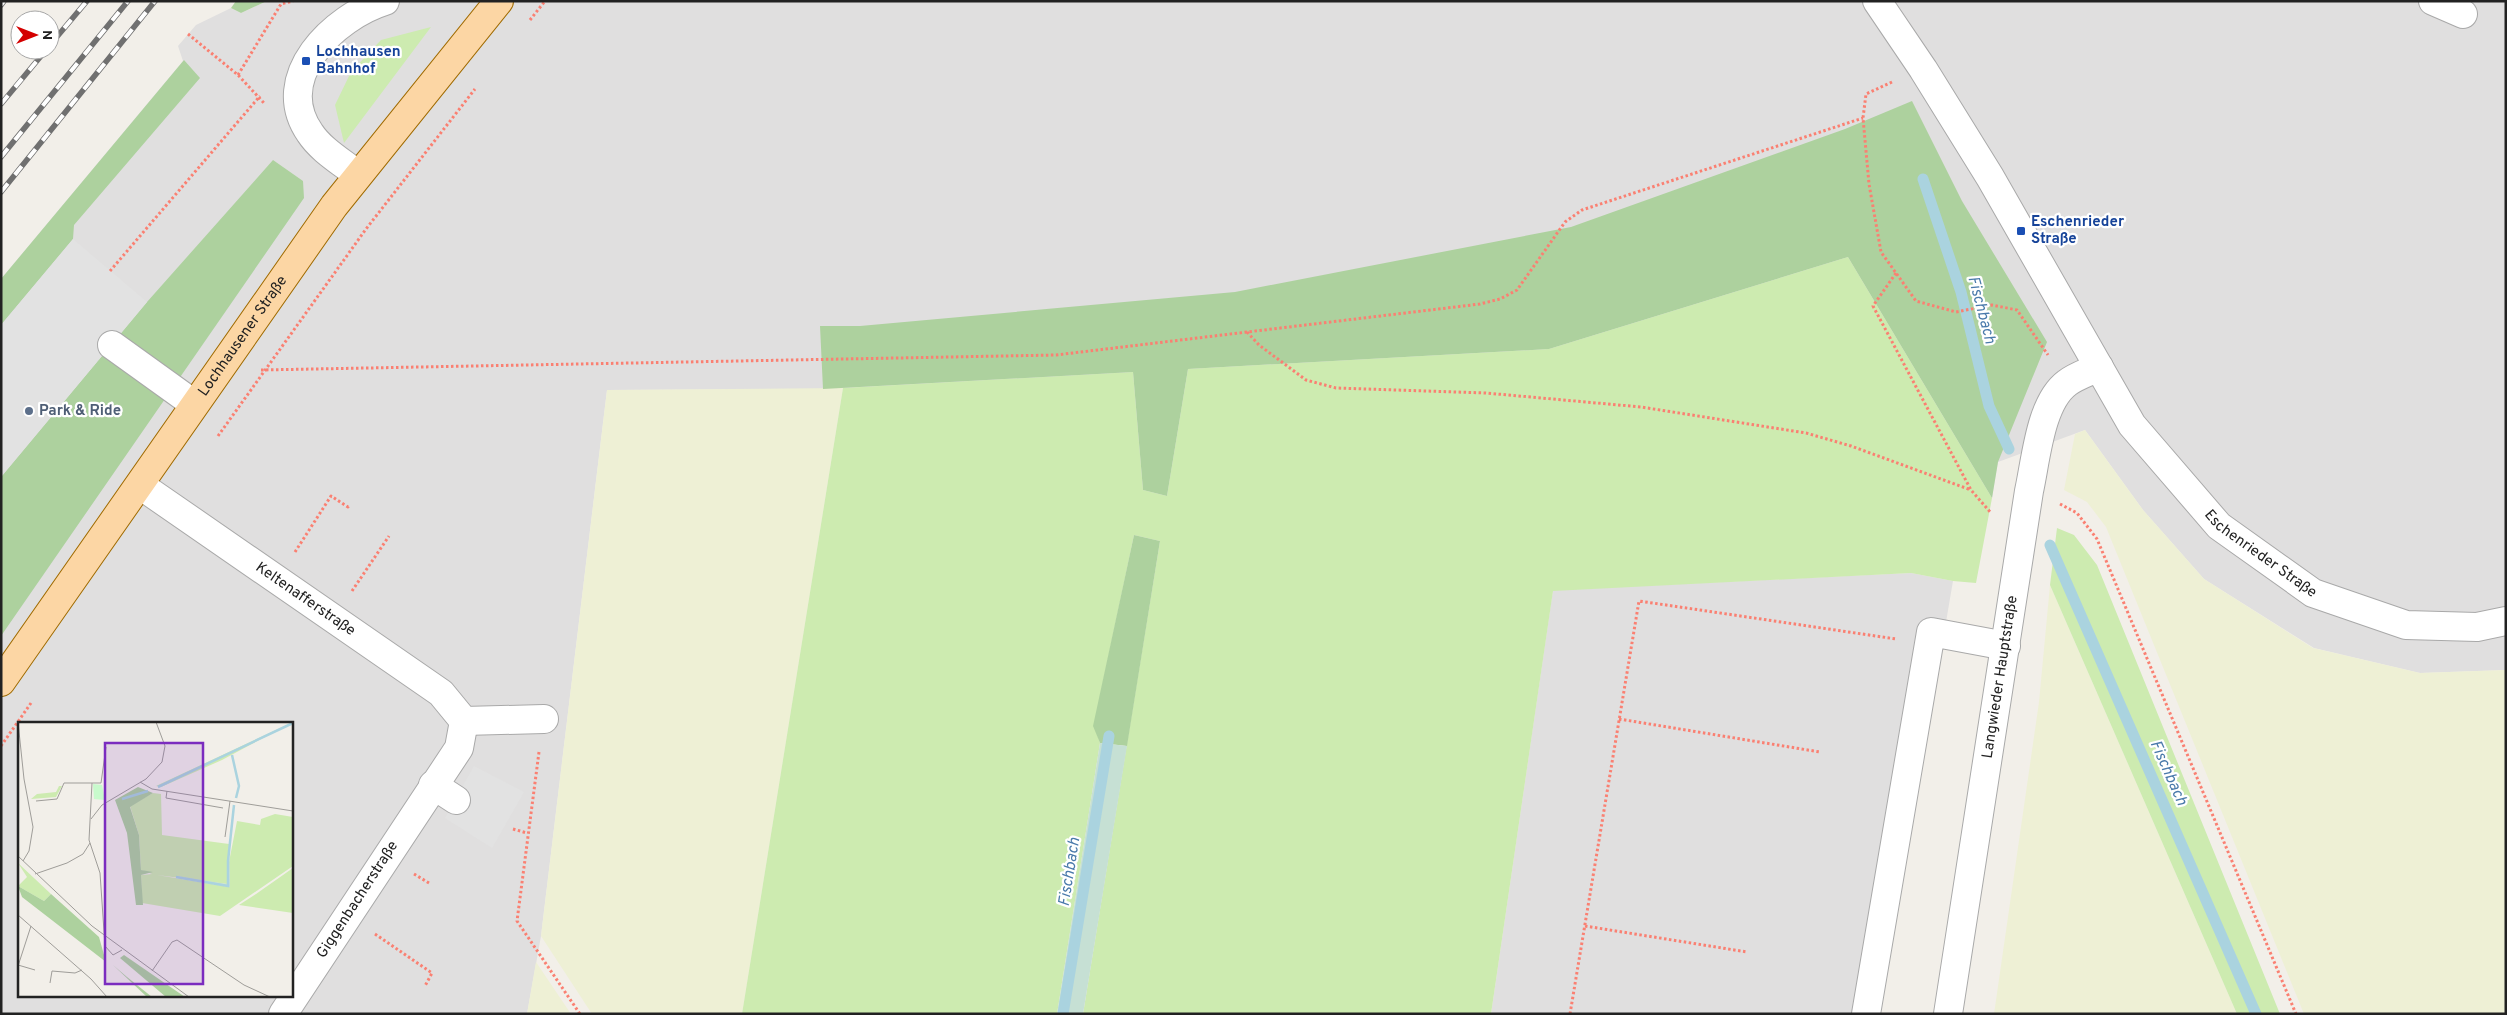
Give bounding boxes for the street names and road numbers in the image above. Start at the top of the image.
street label: Lochhausener Straße [194,272,292,400]
street label: Eschenrieder Straße [2200,506,2321,602]
street label: Keltenafferstraße [252,558,359,640]
street label: Langwieder Hauptstraße [1978,594,2022,760]
street label: Giggenbacherstraße [313,838,403,962]

